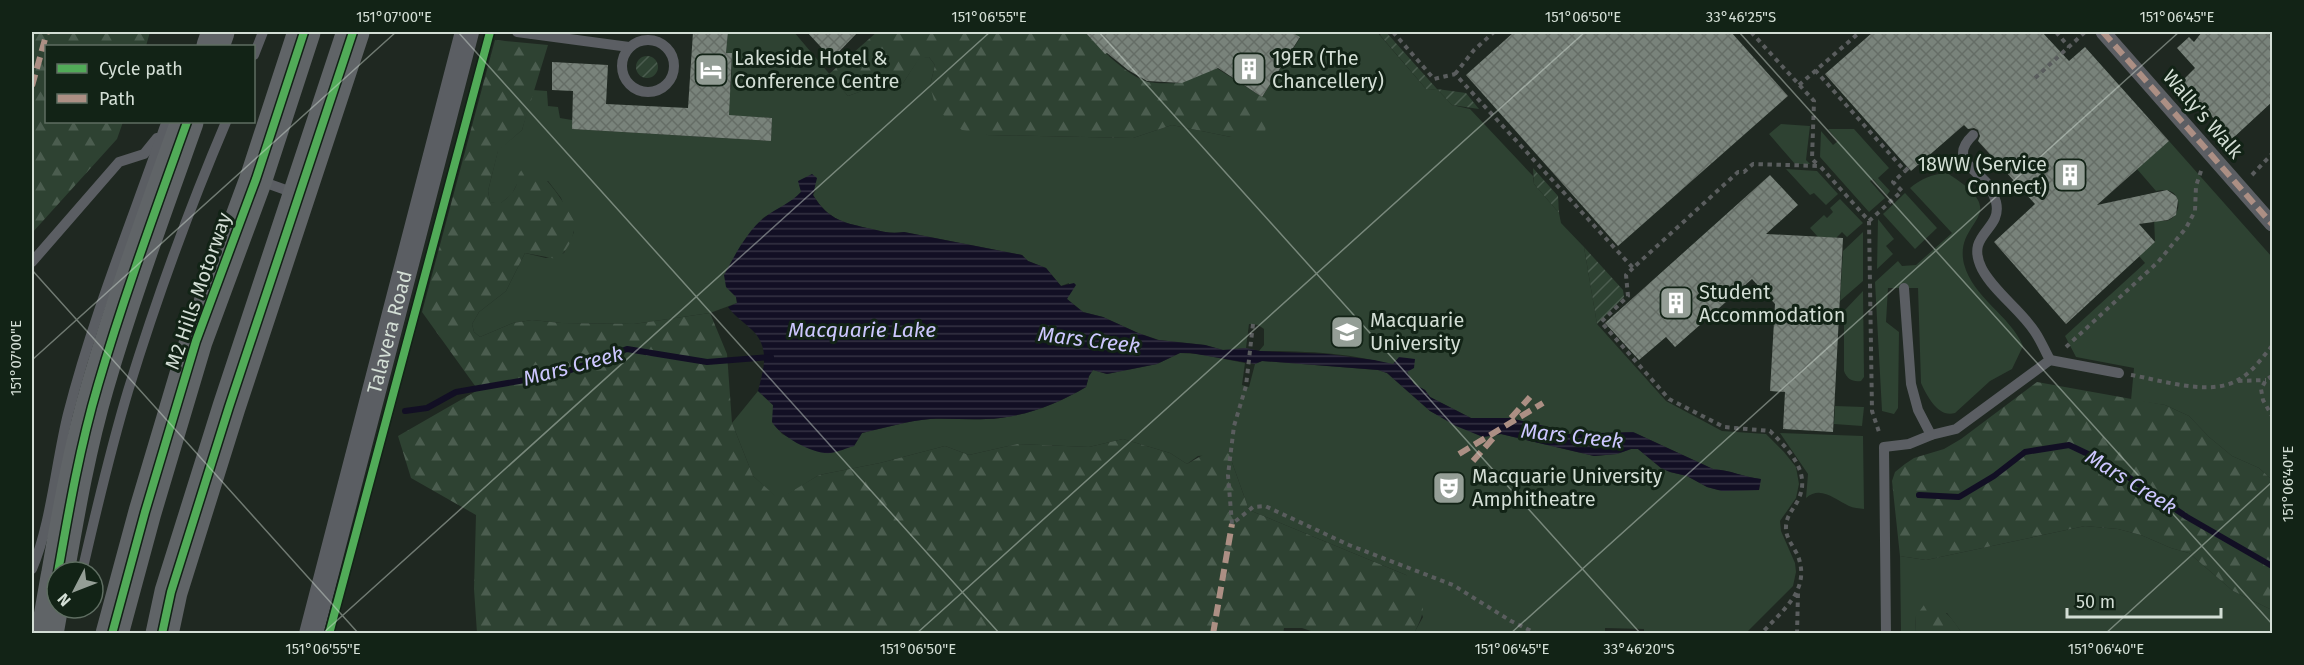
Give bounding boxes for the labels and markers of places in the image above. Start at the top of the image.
place label: Lakeside Hotel & Conference Centre [734,46,899,93]
place label: 19ER (The Chancellery) [1272,46,1384,93]
building icon: 19ER (The Chancellery) [1231,51,1267,87]
hotel icon: Lakeside Hotel & Conference Centre [693,52,729,88]
place label: 18WW (Service Connect) [1917,152,2047,199]
building icon: 18WW (Service Connect) [2052,157,2088,193]
place label: Student Accommodation [1699,280,1846,327]
building icon: Student Accommodation [1658,285,1694,321]
place label: Macquarie University [1370,308,1464,355]
school or university icon: Macquarie University [1329,314,1365,350]
place label: Macquarie University Amphitheatre [1472,464,1662,511]
theatre icon: Macquarie University Amphitheatre [1431,470,1467,506]

